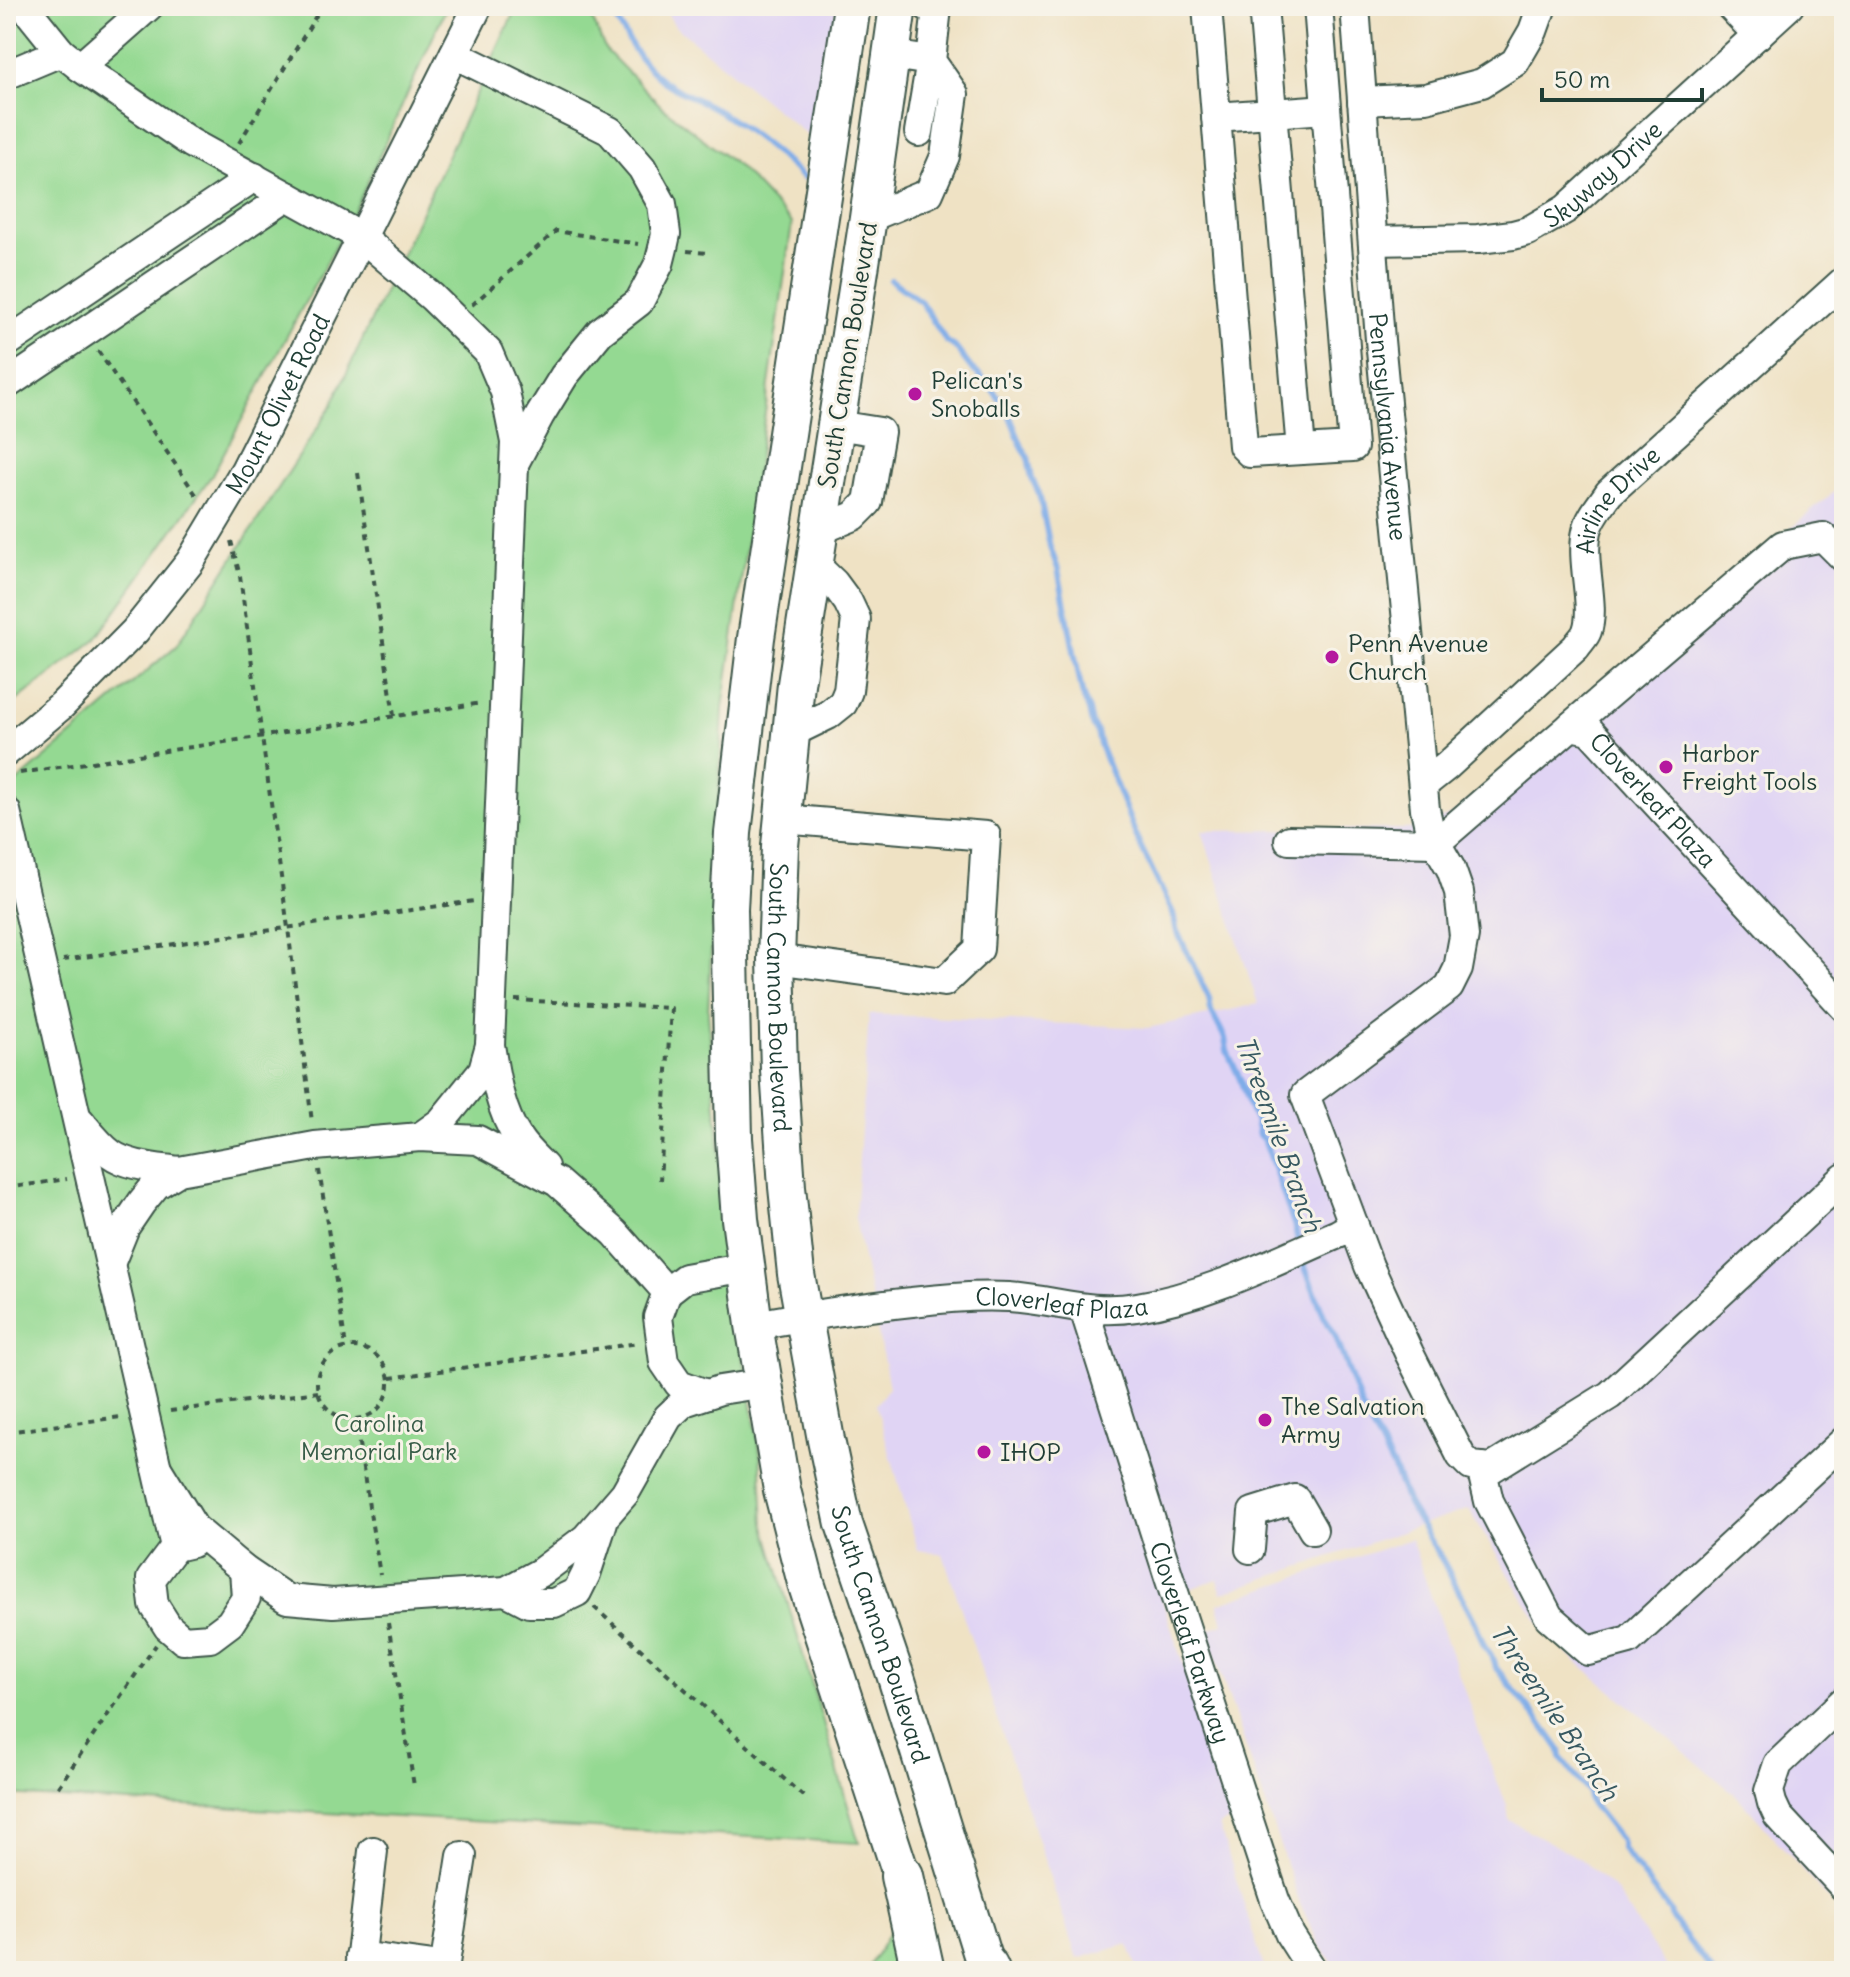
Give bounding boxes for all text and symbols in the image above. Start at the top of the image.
scale bar [1542,52,1702,102]
text: 50 m [1554,64,1610,94]
street label: Skyway Drive [1538,114,1668,234]
street label: South Cannon Boulevard [811,220,883,490]
street label: Mount Olivet Road [219,309,336,500]
street label: Pennsylvania Avenue [1363,312,1414,542]
place label: Pelican's Snoballs [931,365,1023,423]
marker: Pelican's Snoballs [906,385,924,403]
street label: Airline Drive [1570,440,1666,555]
place label: Penn Avenue Church [1348,628,1488,686]
marker: Penn Avenue Church [1323,648,1341,666]
street label: Cloverleaf Plaza [1584,726,1723,874]
place label: Harbor Freight Tools [1682,738,1817,796]
marker: Harbor Freight Tools [1657,758,1675,776]
street label: South Cannon Boulevard [761,862,798,1133]
water label: Threemile Branch [1228,1031,1330,1238]
street label: Cloverleaf Plaza [975,1281,1150,1324]
place label: The Salvation Army [1281,1391,1425,1449]
park label: Carolina Memorial Park [301,1408,457,1466]
marker: The Salvation Army [1256,1411,1274,1429]
place label: IHOP [1000,1437,1061,1467]
marker: IHOP [975,1443,993,1461]
street label: South Cannon Boulevard [825,1503,937,1767]
street label: Cloverleaf Parkway [1144,1538,1238,1747]
water label: Threemile Branch [1484,1617,1627,1808]

